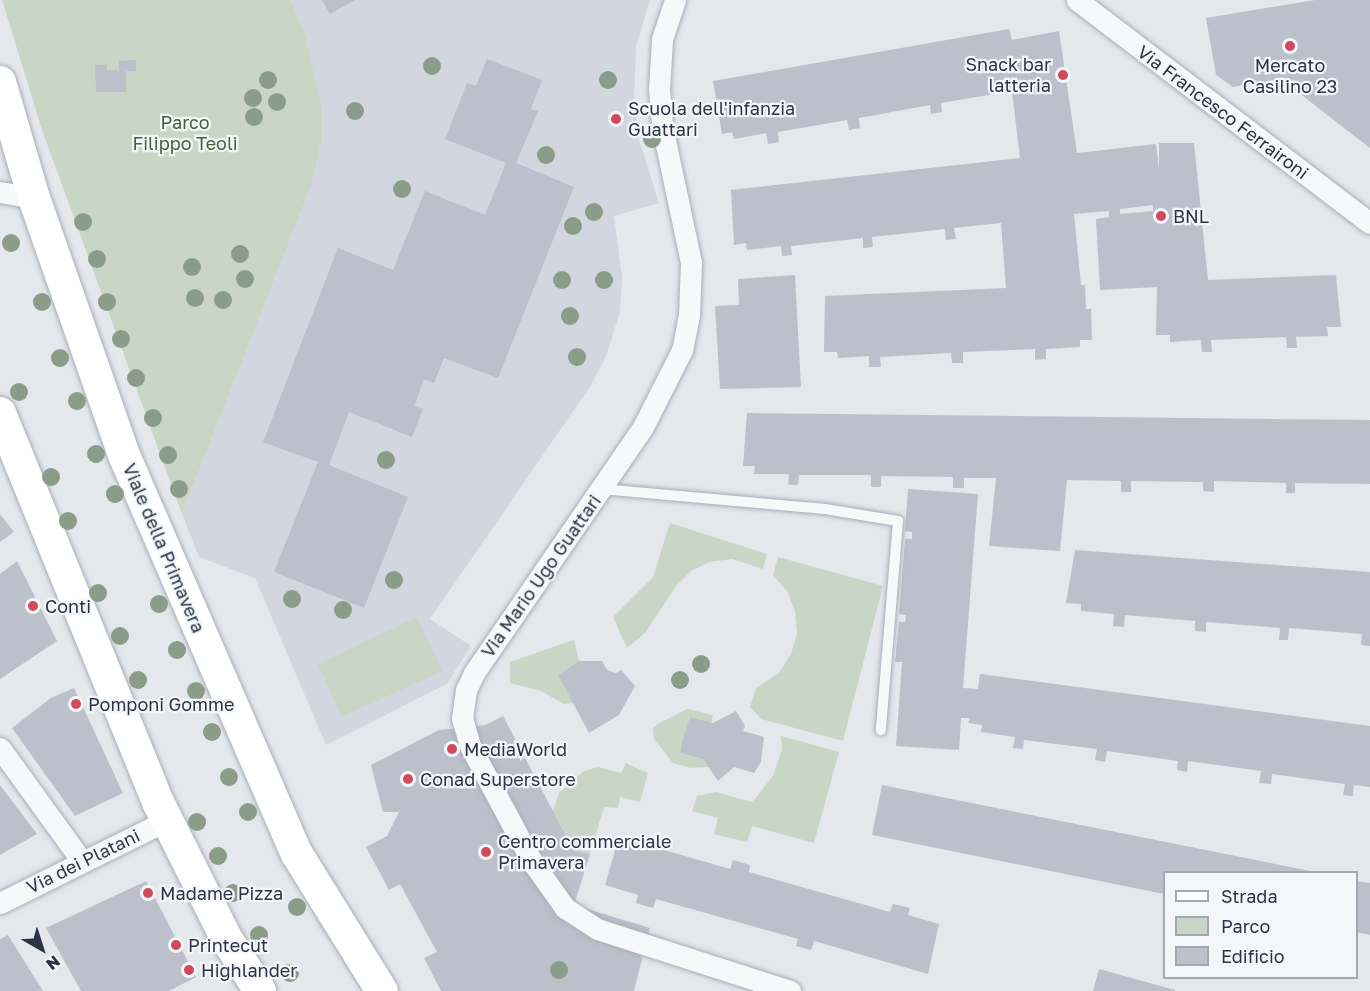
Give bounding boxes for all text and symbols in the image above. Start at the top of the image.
marker: Mercato Casilino 23 [1283,39,1297,53]
street label: Via Francesco Ferraironi [1133,41,1313,183]
place label: Snack bar latteria [966,54,1051,97]
place label: Mercato Casilino 23 [1243,55,1337,98]
marker: Snack bar latteria [1056,68,1070,82]
place label: Scuola dell'infanzia Guattari [628,98,795,140]
park label: Parco Filippo Teoli [133,112,237,154]
marker: Scuola dell'infanzia Guattari [609,112,623,126]
place label: BNL [1173,205,1209,227]
marker: BNL [1154,209,1168,223]
street label: Viale della Primavera [119,460,209,636]
street label: Via Mario Ugo Guattari [477,490,605,662]
place label: Conti [45,595,91,617]
marker: Conti [26,599,40,613]
place label: Pomponi Gomme [88,693,234,715]
marker: Pomponi Gomme [69,697,83,711]
place label: MediaWorld [464,738,567,760]
marker: MediaWorld [445,742,459,756]
place label: Conad Superstore [420,768,576,790]
marker: Conad Superstore [401,772,415,786]
street label: Via dei Platani [23,824,143,898]
place label: Centro commerciale Primavera [498,831,671,874]
marker: Centro commerciale Primavera [479,845,493,859]
legend [1163,871,1358,979]
place label: Madame Pizza [160,882,283,904]
text: Strada [1221,885,1278,907]
marker: Madame Pizza [141,886,155,900]
text: Parco [1221,915,1270,937]
north arrow [12,919,72,979]
place label: Printecut [188,934,268,956]
marker: Printecut [169,938,183,952]
text: Edificio [1221,945,1285,967]
text: N [42,951,64,975]
place label: Highlander [201,959,297,981]
marker: Highlander [182,963,196,977]

